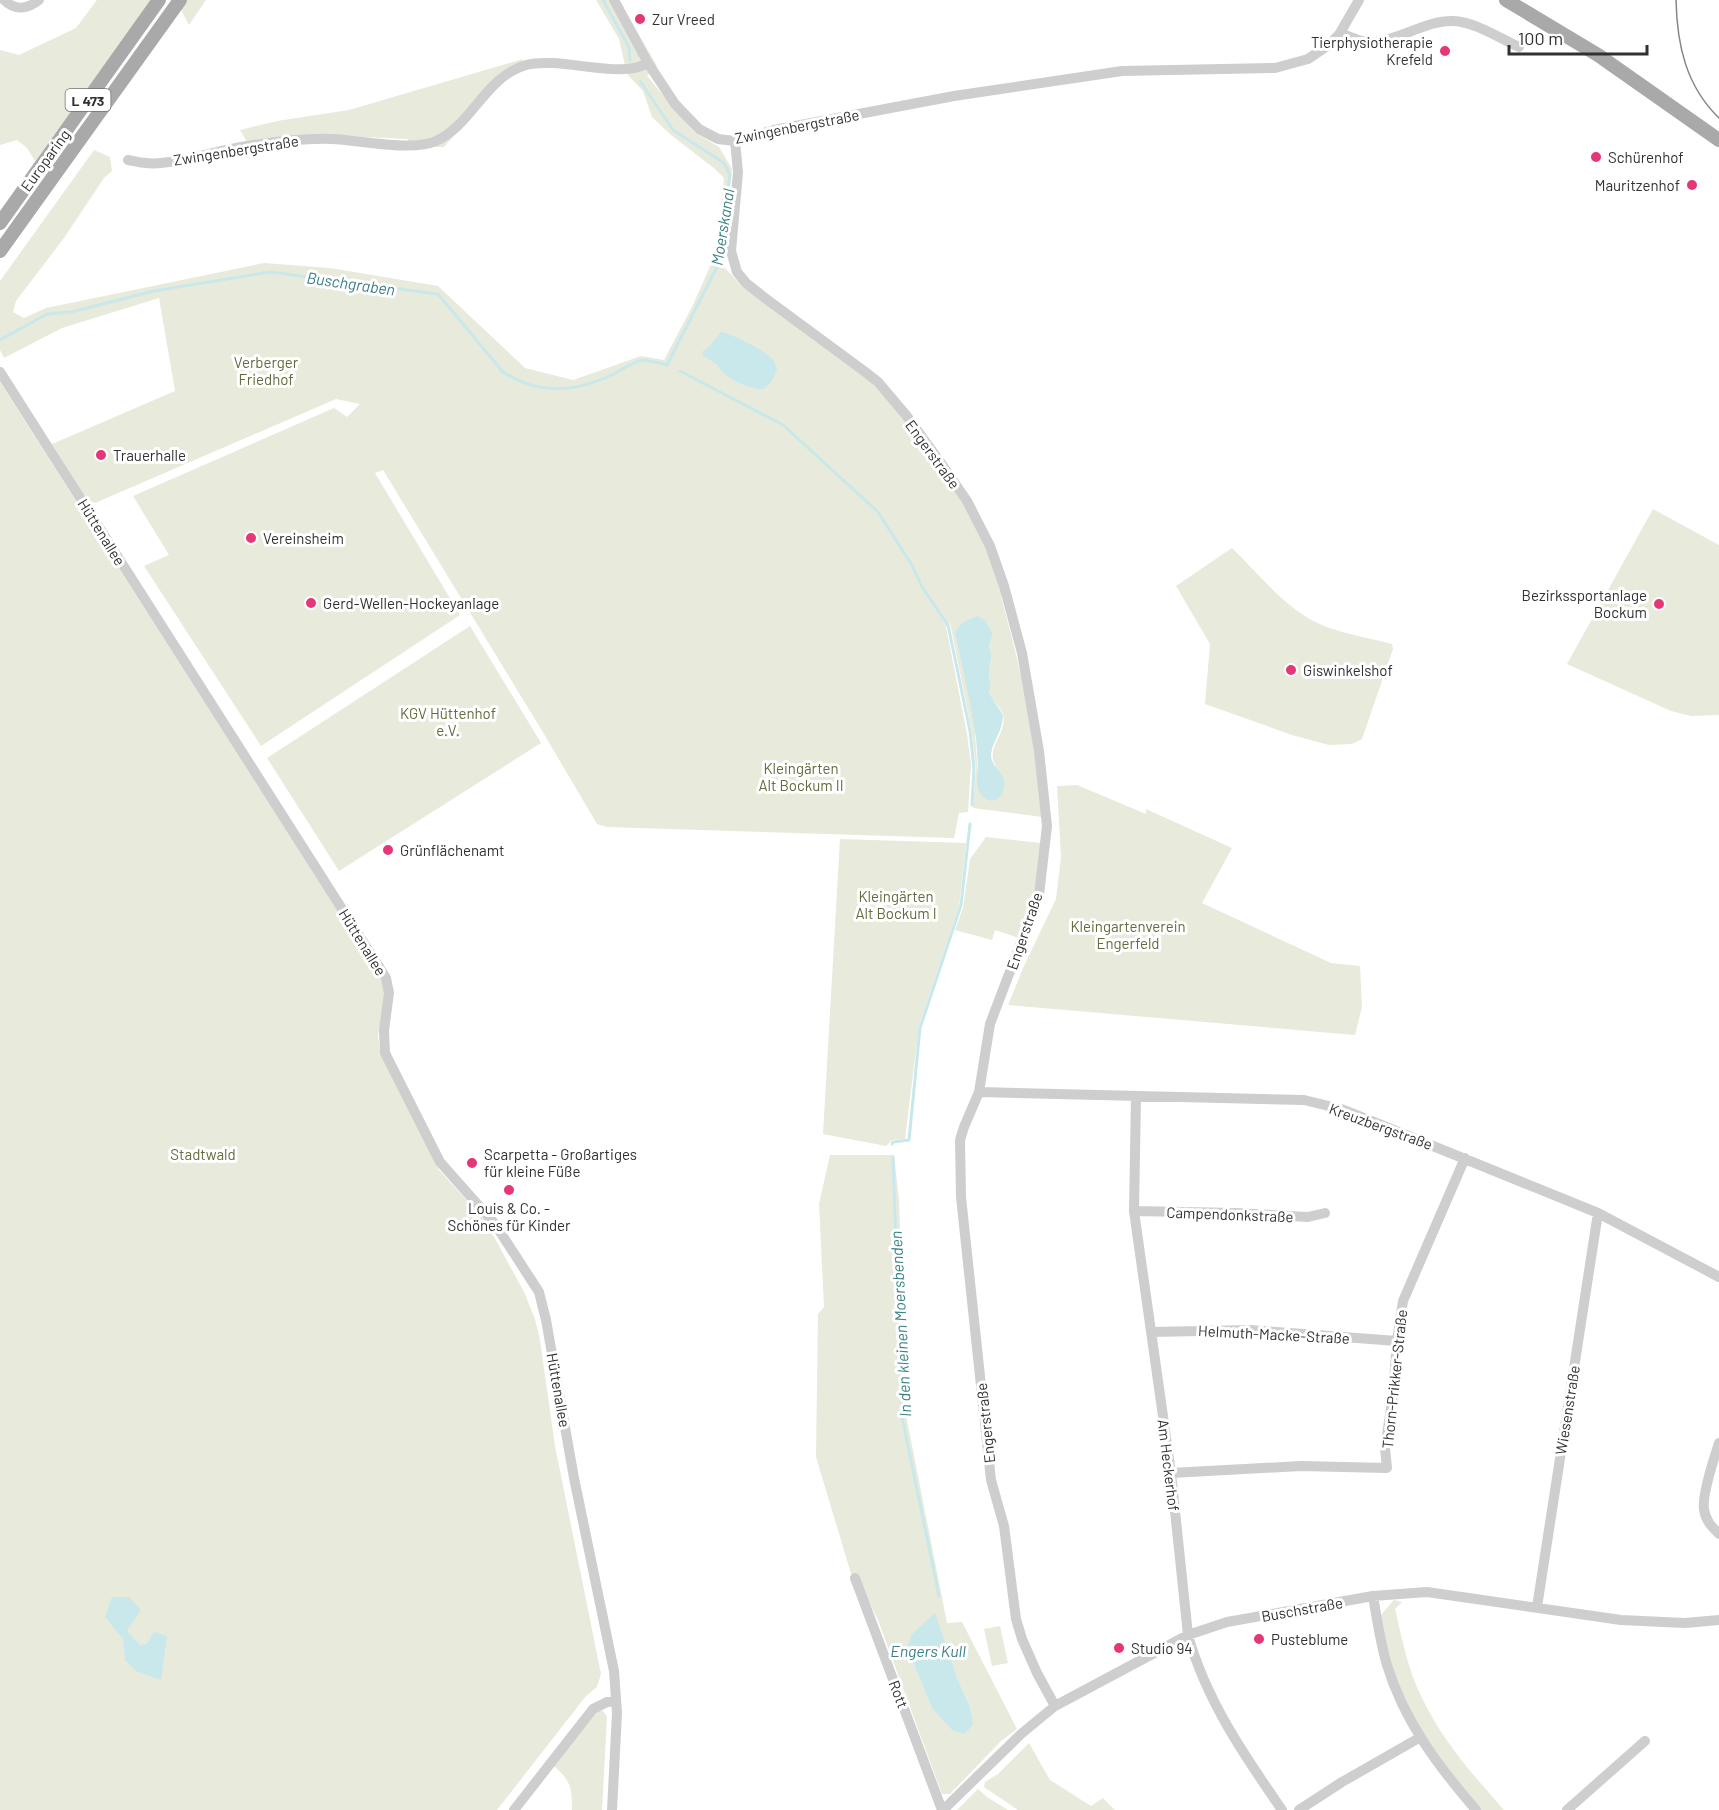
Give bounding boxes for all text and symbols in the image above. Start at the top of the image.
place label: Zur Vreed [652,10,715,28]
marker: Zur Vreed [633,12,647,26]
scale bar [1509,18,1647,56]
text: 100 m [1518,27,1563,49]
place label: Tierphysiotherapie Krefeld [1311,33,1433,68]
marker: Tierphysiotherapie Krefeld [1438,44,1452,58]
road number: L 473 [66,89,110,111]
street label: Zwingenbergstraße [733,105,861,147]
street label: Europaring [17,126,73,194]
street label: Zwingenbergstraße [172,131,300,169]
place label: Schürenhof [1608,148,1684,166]
marker: Schürenhof [1589,150,1603,164]
place label: Mauritzenhof [1595,176,1680,194]
marker: Mauritzenhof [1685,178,1699,192]
water label: Moerskanal [707,187,737,267]
water label: Buschgraben [306,267,396,299]
park label: Verberger Friedhof [234,353,299,388]
street label: Engerstraße [902,416,964,492]
place label: Trauerhalle [113,446,186,464]
marker: Trauerhalle [94,448,108,462]
street label: Hüttenallee [74,495,130,569]
place label: Vereinsheim [263,529,344,547]
marker: Vereinsheim [244,531,258,545]
place label: Bezirkssportanlage Bockum [1522,586,1647,621]
place label: Gerd-Wellen-Hockeyanlage [323,594,499,612]
marker: Gerd-Wellen-Hockeyanlage [304,596,318,610]
marker: Bezirkssportanlage Bockum [1652,597,1666,611]
place label: Giswinkelshof [1303,661,1393,679]
marker: Giswinkelshof [1284,663,1298,677]
park label: KGV Hüttenhof e.V. [400,704,496,739]
park label: Kleingärten Alt Bockum II [758,759,844,794]
place label: Grünflächenamt [400,841,505,859]
marker: Grünflächenamt [381,843,395,857]
park label: Kleingärten Alt Bockum I [855,887,937,922]
street label: Engerstraße [1002,890,1046,972]
street label: Hüttenallee [335,905,391,979]
park label: Kleingartenverein Engerfeld [1070,917,1186,952]
street label: Kreuzbergstraße [1327,1099,1435,1153]
park label: Stadtwald [170,1145,236,1163]
place label: Scarpetta - Großartiges für kleine Füße [484,1145,637,1180]
marker: Scarpetta - Großartiges für kleine Füße [465,1156,479,1170]
marker: Louis & Co. - Schönes für Kinder [502,1183,516,1197]
place label: Louis & Co. - Schönes für Kinder [447,1199,571,1234]
street label: Campendonkstraße [1166,1203,1294,1225]
water label: In den kleinen Moersbenden [886,1231,914,1417]
street label: Thorn-Prikker-Straße [1378,1308,1410,1450]
street label: Helmuth-Macke-Straße [1198,1321,1350,1347]
street label: Hüttenallee [544,1351,574,1429]
street label: Wiesenstraße [1551,1364,1583,1456]
street label: Engerstraße [972,1382,998,1464]
street label: Am Heckerhof [1154,1418,1184,1512]
street label: Buschstraße [1260,1593,1344,1625]
place label: Pusteblume [1271,1630,1348,1648]
marker: Pusteblume [1252,1632,1266,1646]
place label: Studio 94 [1131,1639,1193,1657]
water label: Engers Kull [890,1641,966,1660]
marker: Studio 94 [1112,1641,1126,1655]
street label: Rott [886,1678,912,1710]

